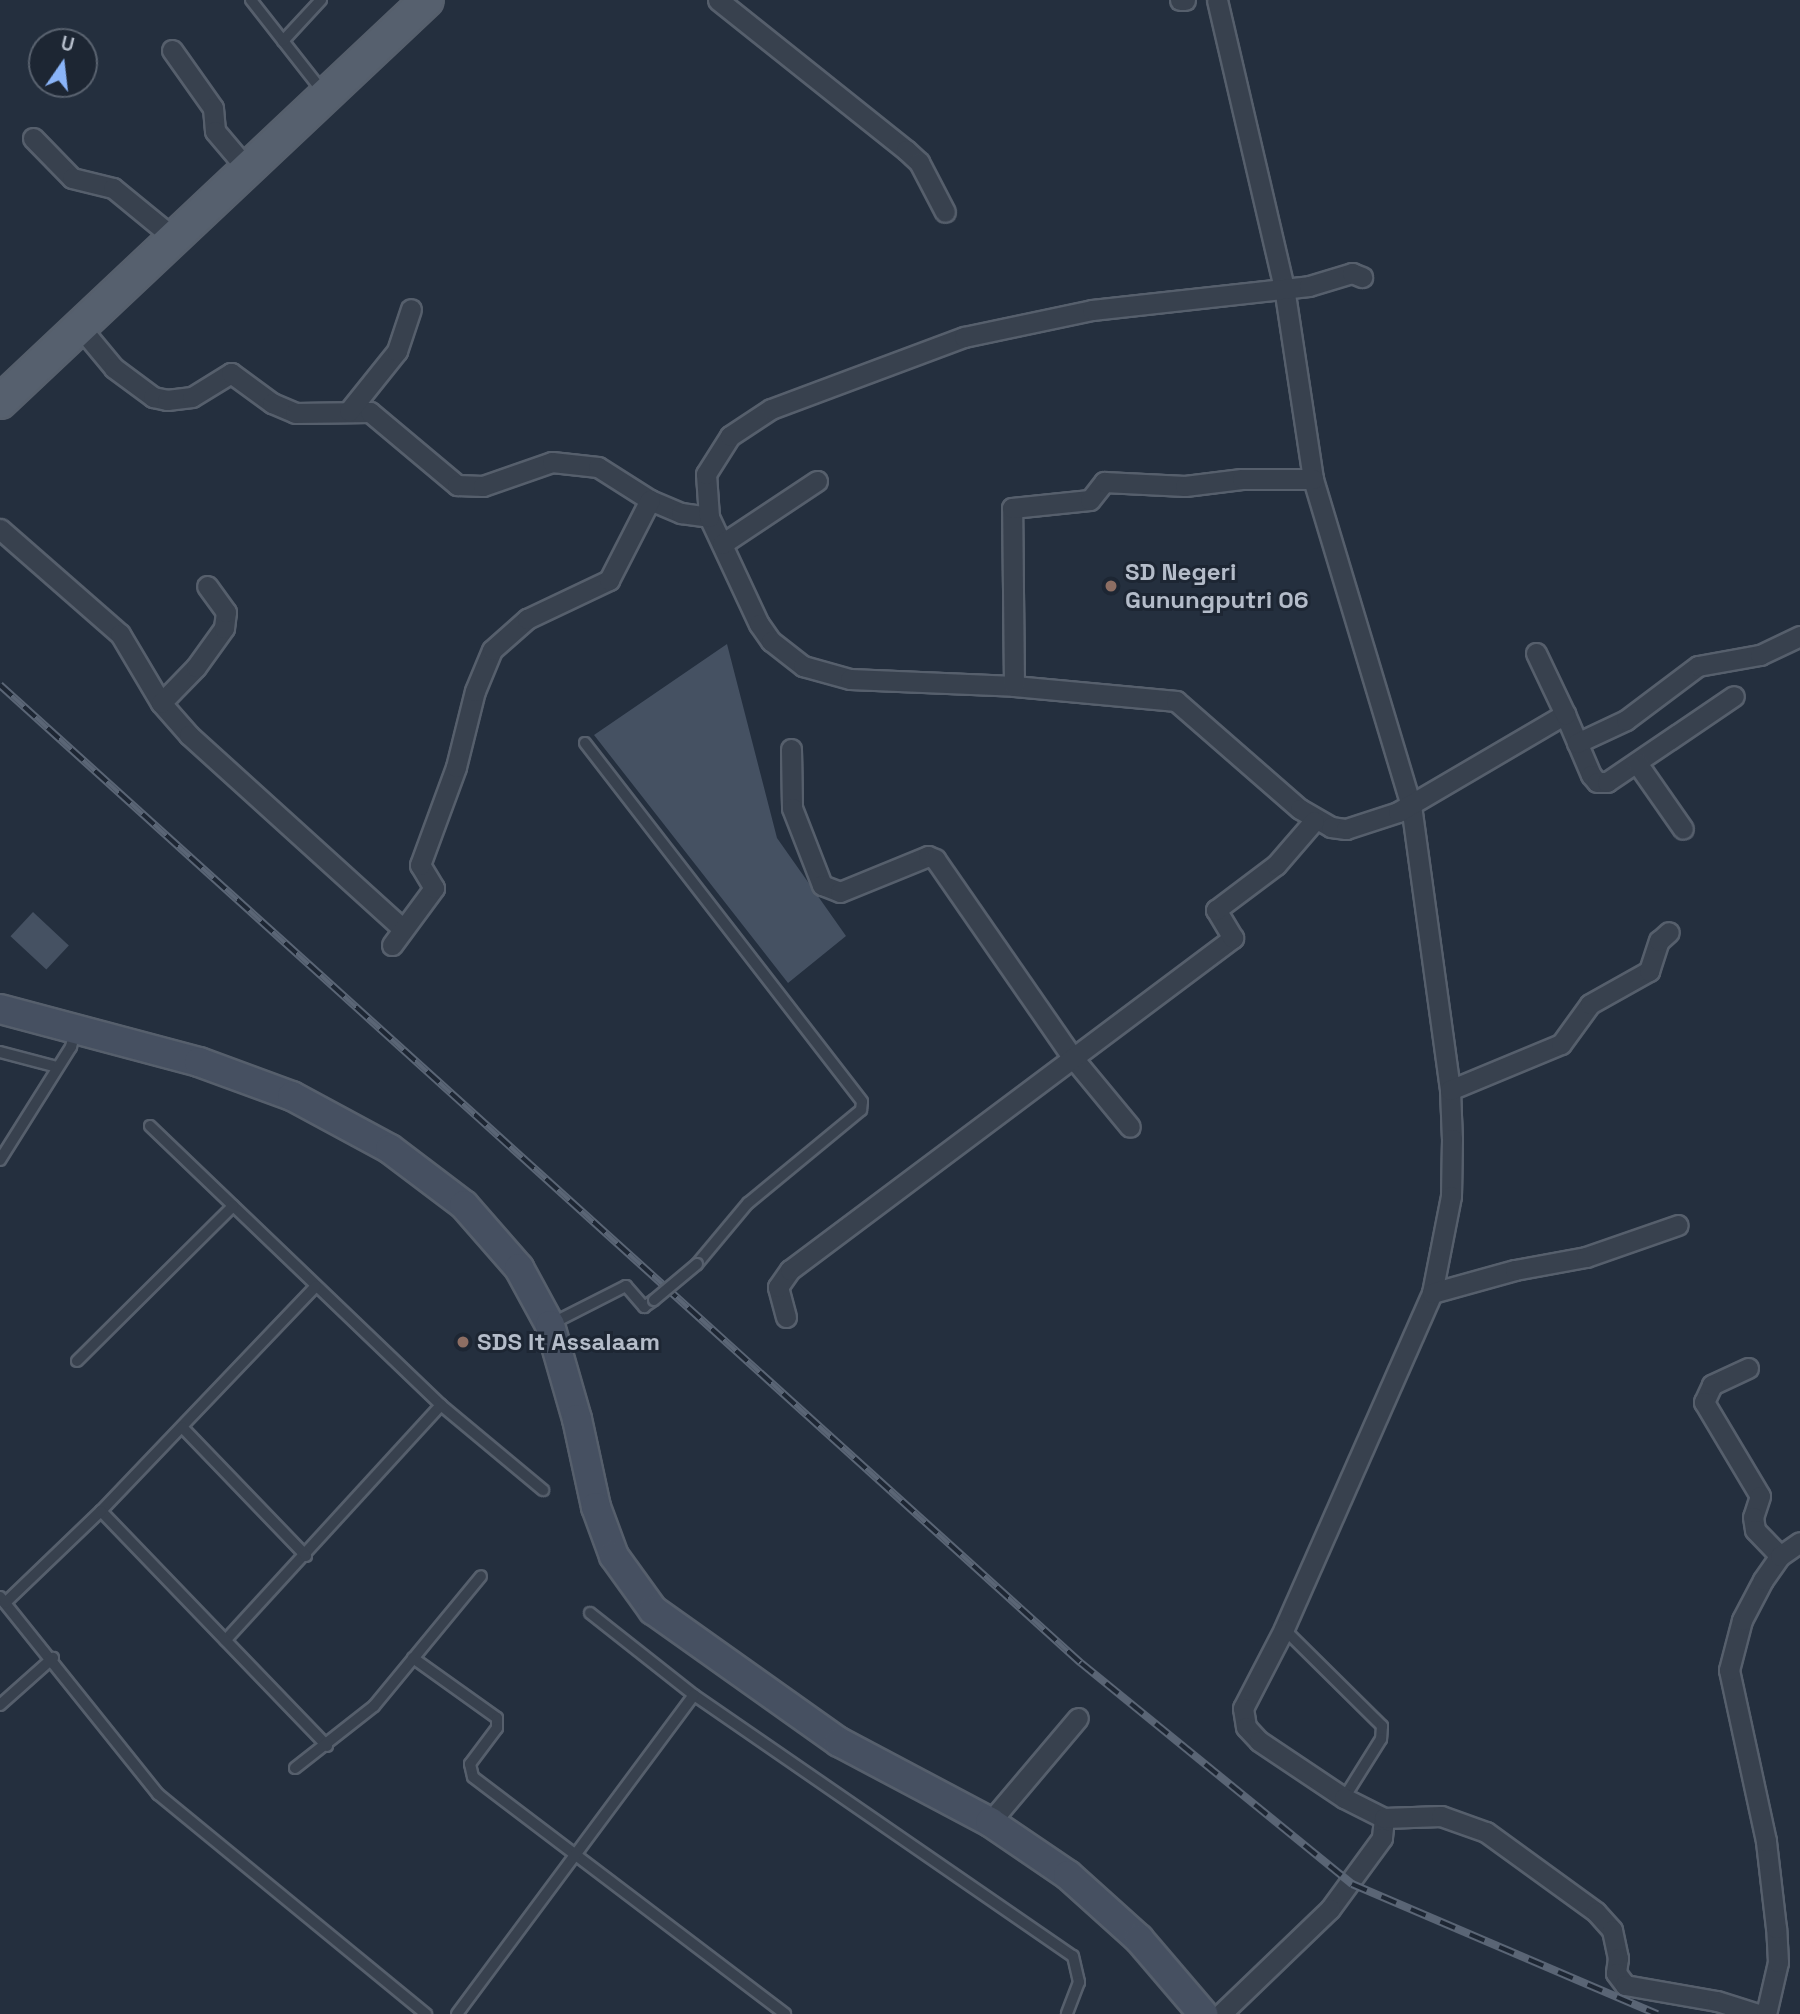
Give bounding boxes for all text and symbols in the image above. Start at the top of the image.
north arrow [28,28,98,98]
text: U [58,30,77,58]
place label: SD Negeri Gunungputri 06 [1125,558,1309,614]
marker: SD Negeri Gunungputri 06 [1103,578,1119,594]
place label: SDS It Assalaam [477,1328,660,1356]
marker: SDS It Assalaam [455,1334,471,1350]

